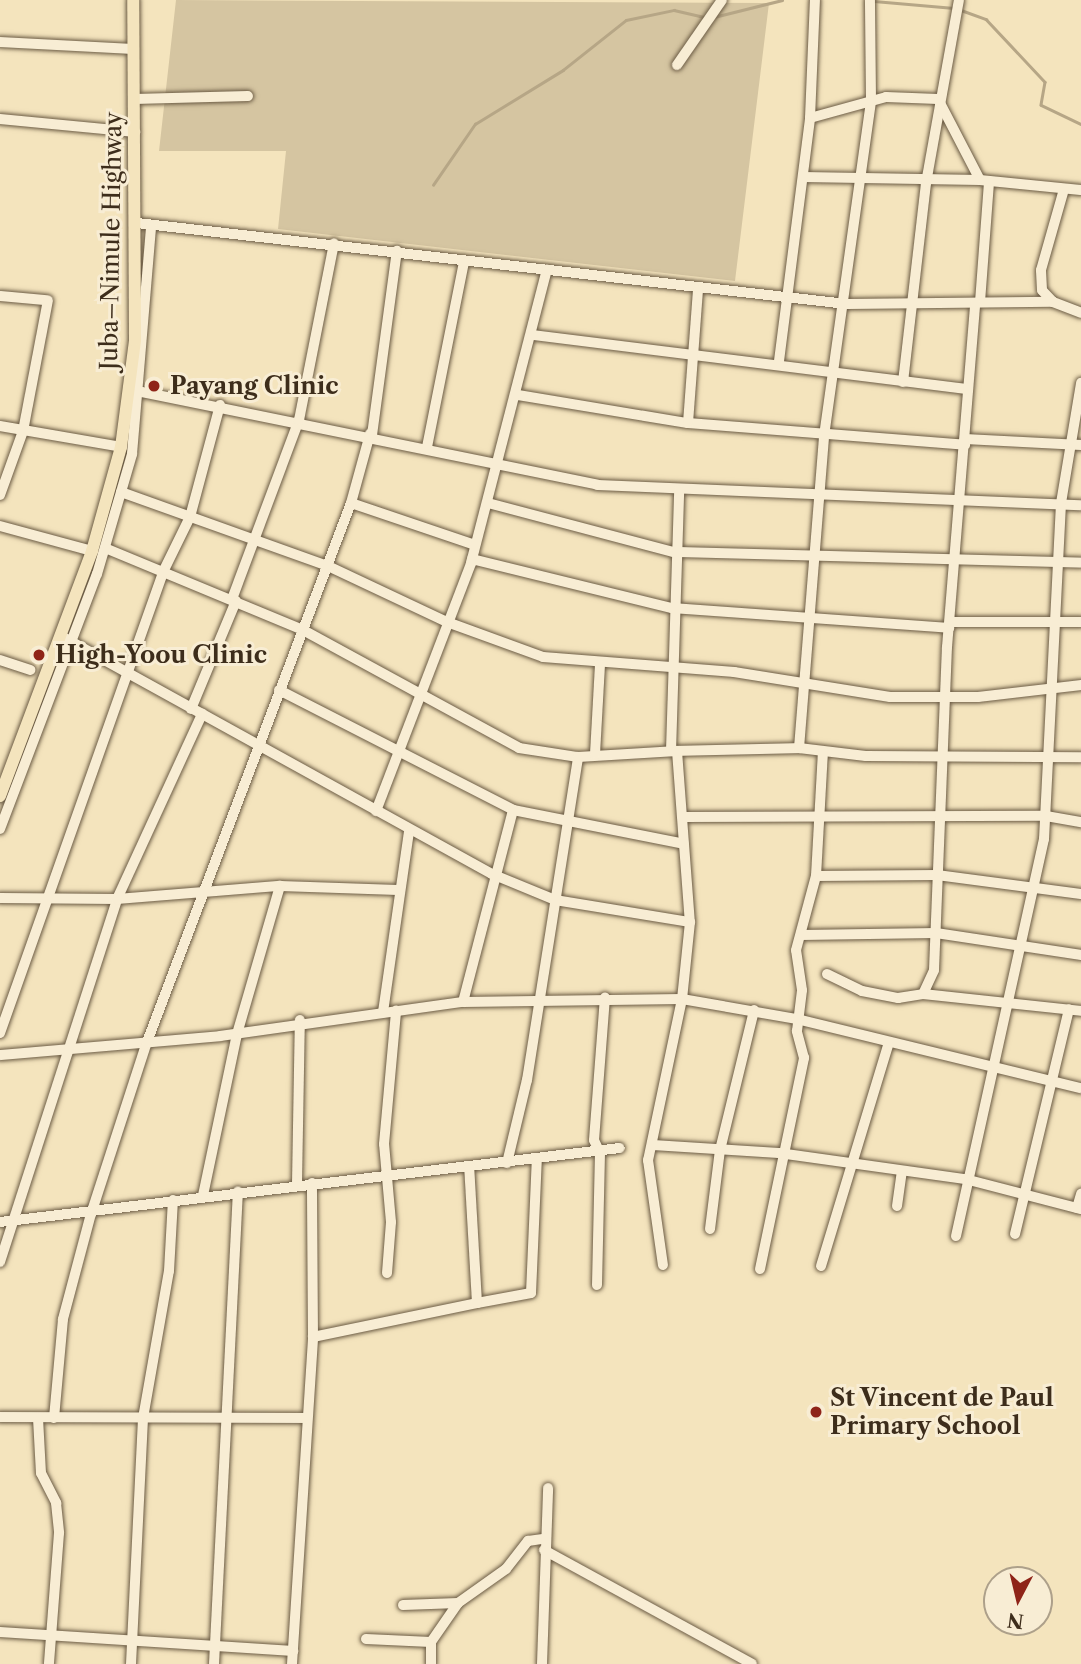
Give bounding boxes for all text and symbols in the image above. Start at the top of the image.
street label: Juba–Nimule Highway [94,112,128,370]
place label: Payang Clinic [170,372,338,400]
marker: Payang Clinic [144,376,164,396]
place label: High-Yoou Clinic [55,641,267,669]
marker: High-Yoou Clinic [29,645,49,665]
place label: St Vincent de Paul Primary School [830,1384,1055,1440]
marker: St Vincent de Paul Primary School [808,1404,824,1420]
north arrow [983,1566,1053,1636]
text: N [1006,1608,1025,1633]

